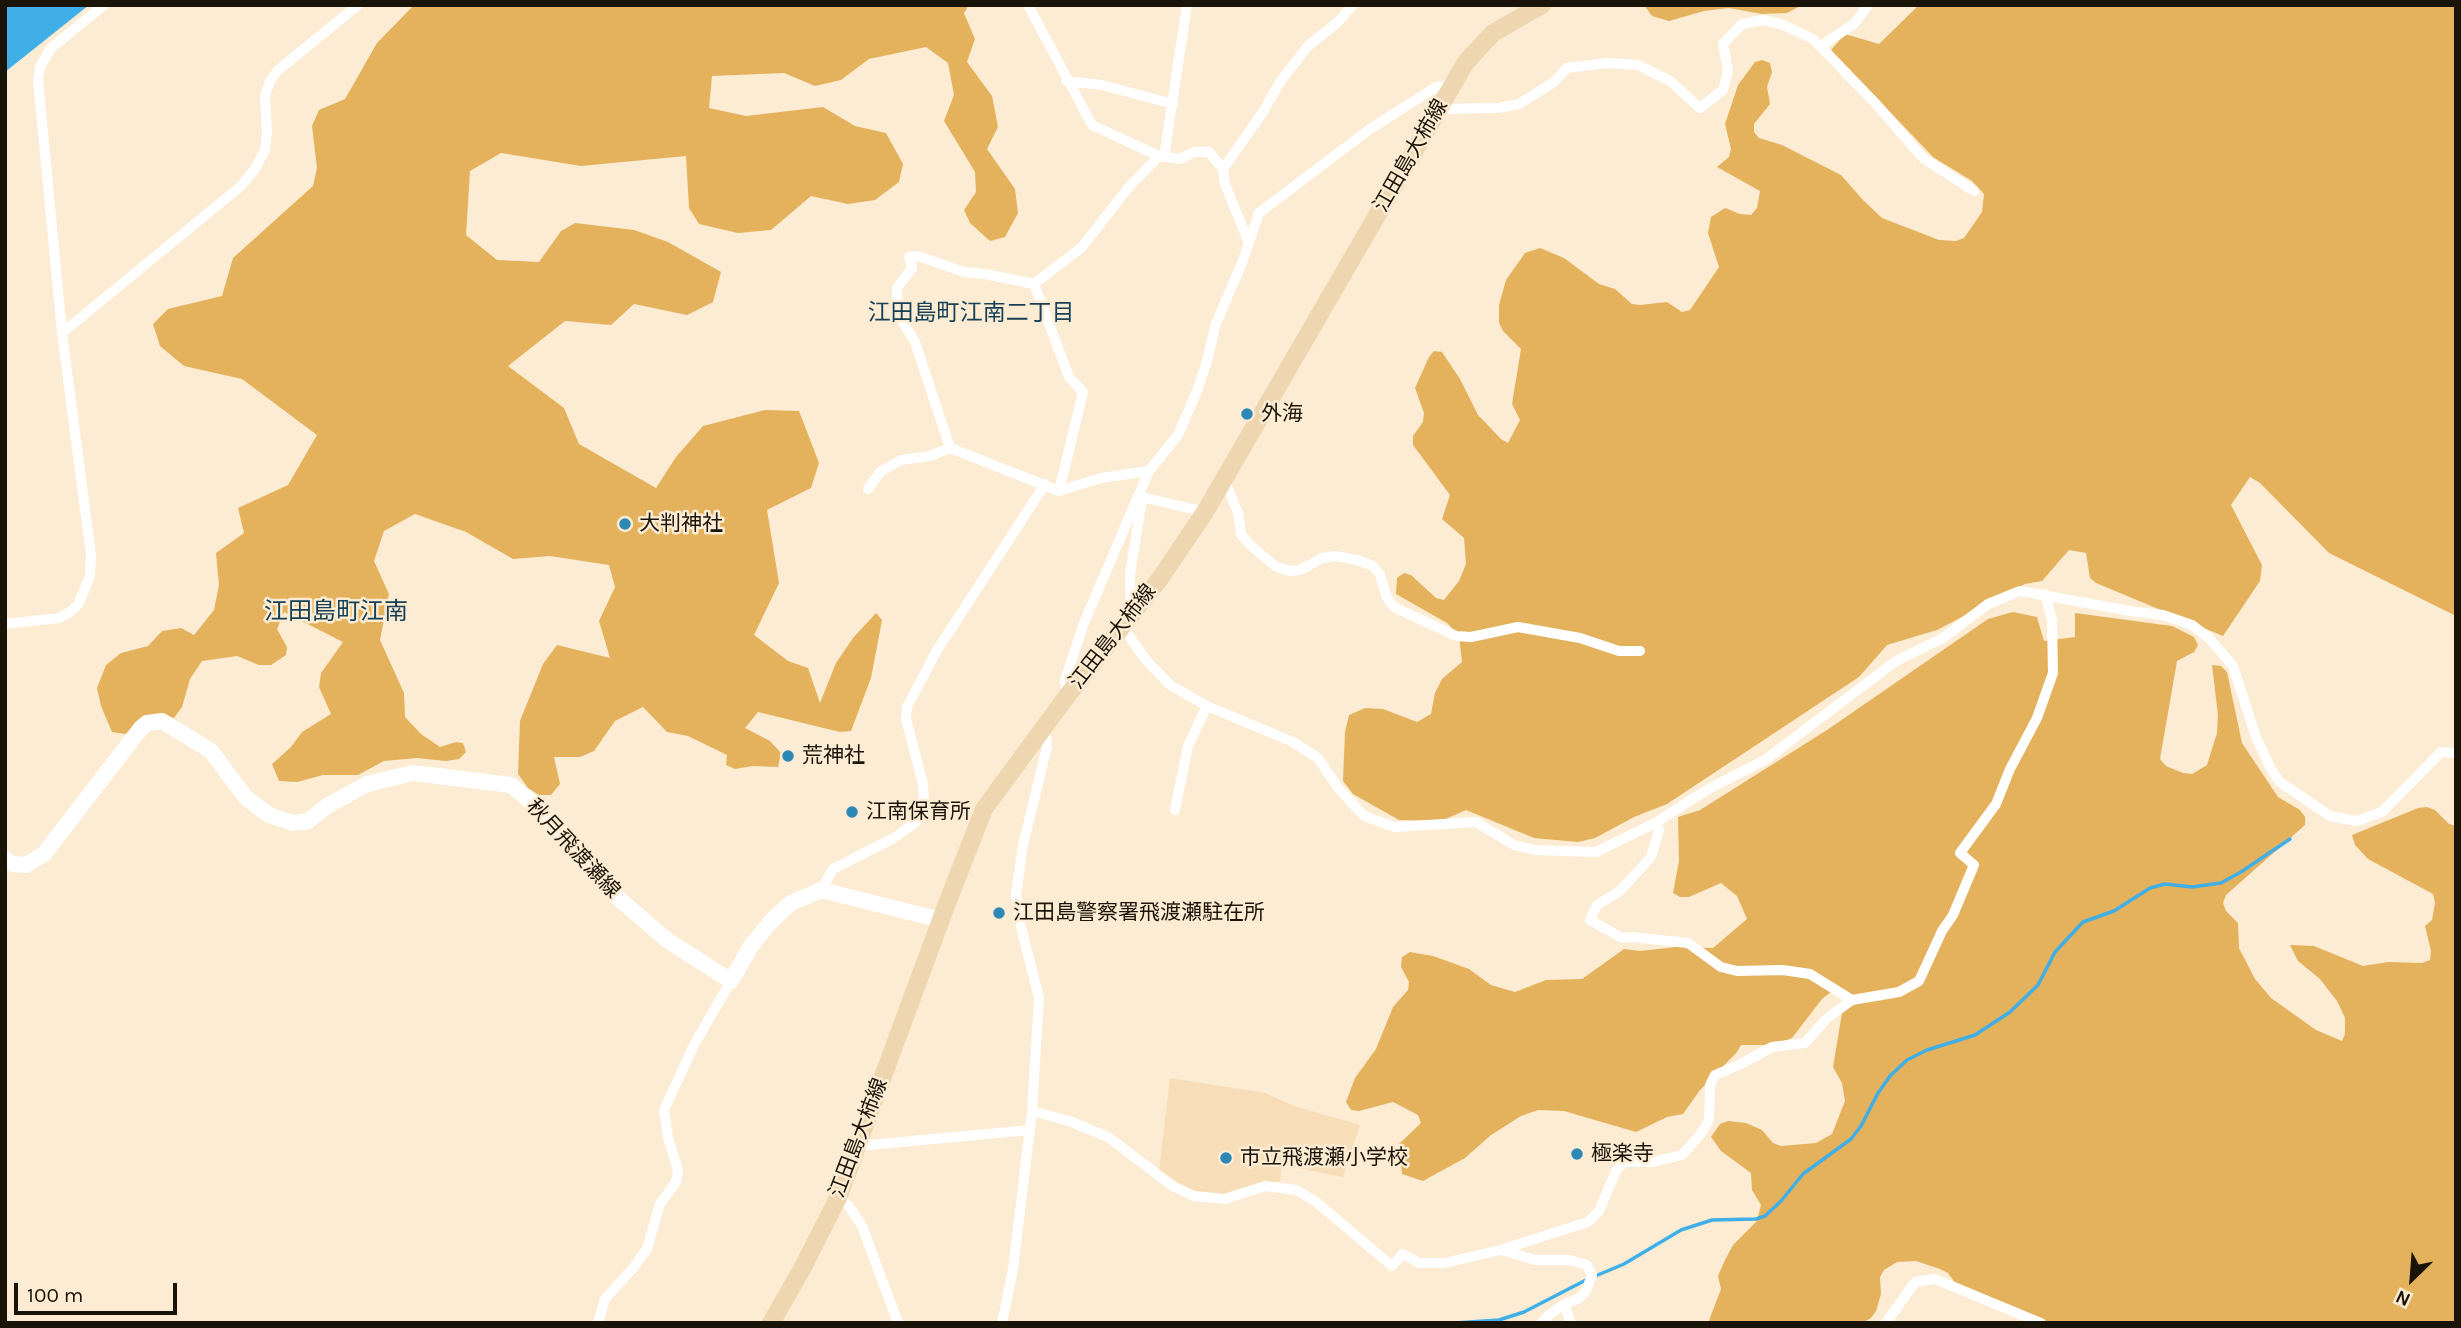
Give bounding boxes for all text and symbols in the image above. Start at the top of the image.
street label: 江田島大柿線 [1369,95,1453,217]
district label: 江田島町江南二丁目 [868,299,1074,327]
place label: 外海 [1261,401,1303,427]
marker: 外海 [1239,406,1255,422]
place label: 大判神社 [639,511,723,537]
marker: 大判神社 [617,516,633,532]
street label: 江田島大柿線 [1064,580,1162,694]
district label: 江田島町江南 [264,598,408,626]
place label: 荒神社 [802,743,865,769]
marker: 荒神社 [780,748,796,764]
street label: 秋月飛渡瀬線 [521,794,625,904]
place label: 江南保育所 [866,799,971,825]
marker: 江南保育所 [844,804,860,820]
place label: 江田島警察署飛渡瀬駐在所 [1013,900,1265,926]
marker: 江田島警察署飛渡瀬駐在所 [991,905,1007,921]
street label: 江田島大柿線 [825,1075,893,1201]
place label: 極楽寺 [1591,1141,1654,1167]
place label: 市立飛渡瀬小学校 [1240,1145,1408,1171]
marker: 極楽寺 [1569,1146,1585,1162]
marker: 市立飛渡瀬小学校 [1218,1150,1234,1166]
north arrow [2377,1244,2447,1314]
scale bar [18,1268,180,1312]
text: 100 m [27,1283,84,1307]
text: N [2392,1285,2414,1311]

